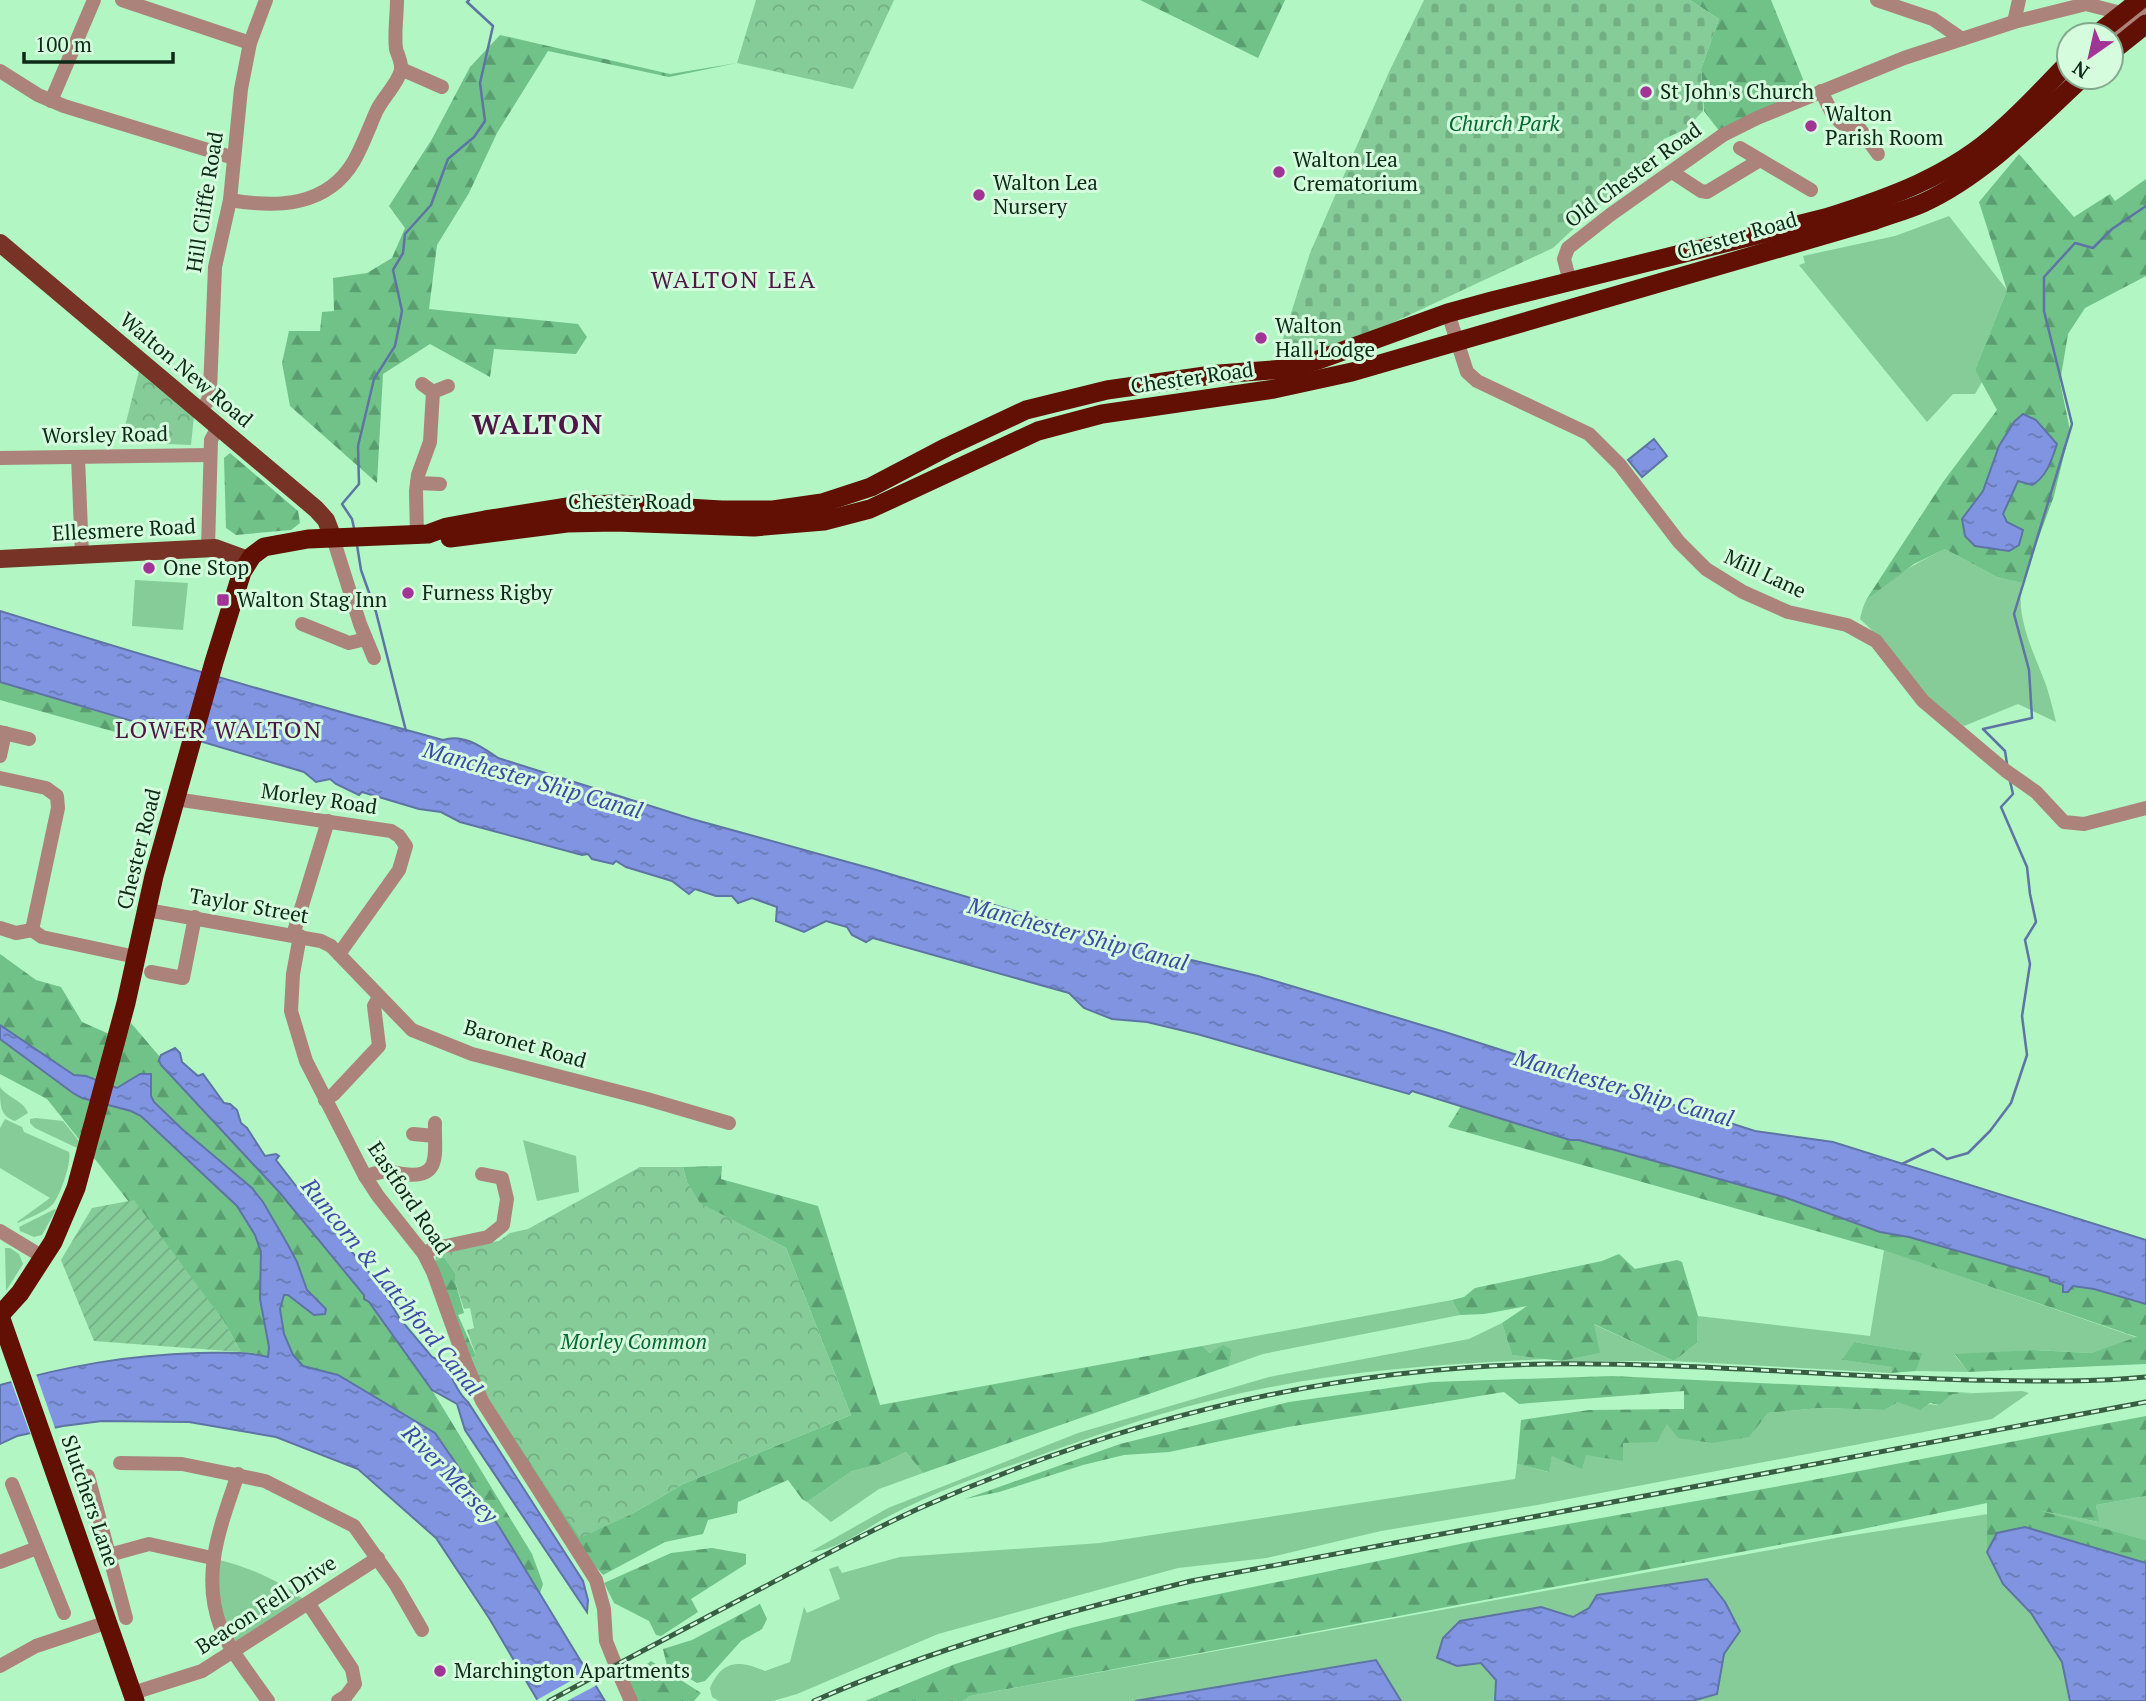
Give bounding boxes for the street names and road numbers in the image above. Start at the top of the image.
street label: Old Chester Road [1558,115,1707,233]
street label: Hill Cliffe Road [179,129,229,274]
street label: Chester Road [1673,204,1800,266]
street label: Walton New Road [114,305,259,433]
street label: Chester Road [1129,354,1255,399]
street label: Worsley Road [42,419,169,449]
street label: Chester Road [568,487,692,515]
street label: Ellesmere Road [51,511,197,547]
street label: Mill Lane [1720,542,1811,604]
street label: Morley Road [259,776,379,820]
street label: Chester Road [109,785,167,912]
street label: Taylor Street [187,881,311,929]
street label: Baronet Road [461,1012,590,1074]
street label: Eastford Road [362,1136,458,1259]
street label: Slutchers Lane [55,1431,127,1570]
street label: Beacon Fell Drive [190,1548,341,1660]

